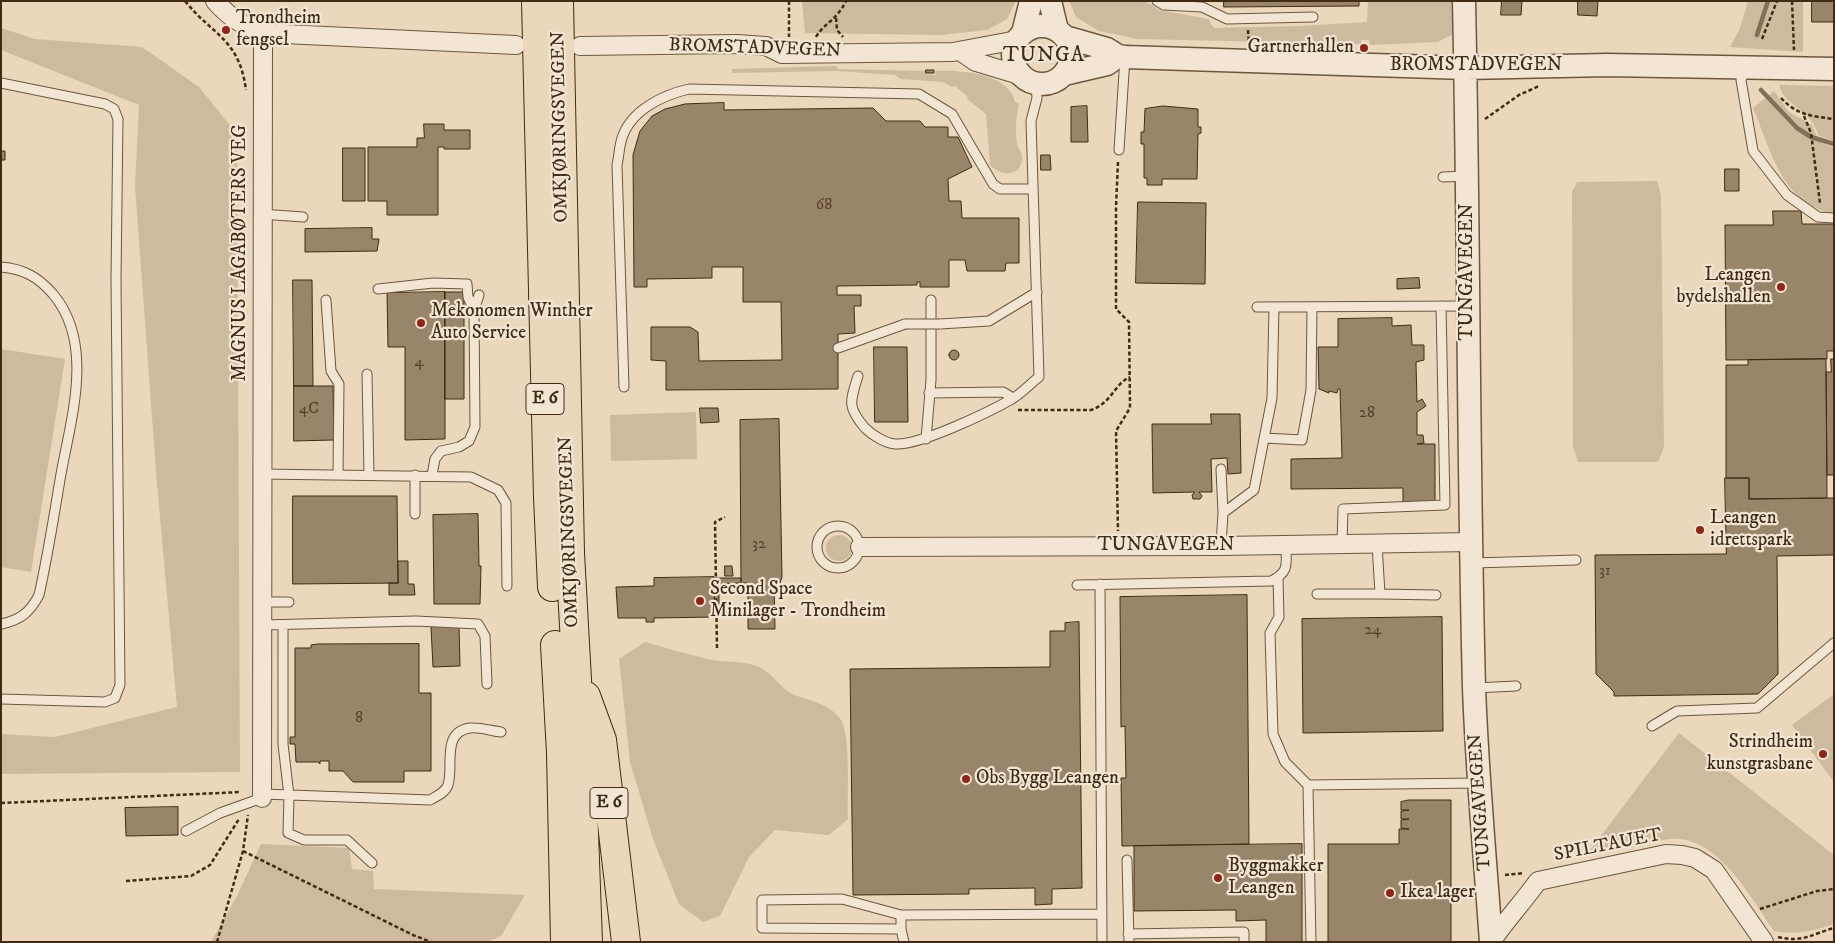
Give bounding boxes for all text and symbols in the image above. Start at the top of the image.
place label: Trondheim fengsel [236,8,321,52]
marker: Trondheim fengsel [220,24,232,36]
street label: OMKJØRINGSVEGEN [548,31,574,223]
street label: BROMSTADVEGEN [668,35,842,63]
place label: Gartnerhallen [1248,37,1354,59]
marker: Gartnerhallen [1358,42,1370,54]
district label: TUNGA [1002,44,1086,70]
street label: BROMSTADVEGEN [1390,55,1562,77]
street label: MAGNUS LAGABØTERS VEG [230,124,252,382]
house number: 68 [816,196,832,216]
street label: TUNGAVEGEN [1457,203,1479,341]
place label: Leangen bydelshallen [1677,265,1771,309]
marker: Leangen bydelshallen [1775,281,1787,293]
place label: Mekonomen Winther Auto Service [431,301,593,345]
marker: Mekonomen Winther Auto Service [415,317,427,329]
house number: 4 [414,353,424,373]
road number: E 6 [526,384,564,414]
house number: 4C [299,400,319,420]
house number: 28 [1359,404,1375,424]
street label: OMKJØRINGSVEGEN [555,436,585,628]
place label: Leangen idrettspark [1710,508,1792,552]
marker: Leangen idrettspark [1694,524,1706,536]
house number: 32 [752,535,766,555]
street label: TUNGAVEGEN [1097,535,1235,557]
house number: 31 [1599,562,1611,582]
place label: Second Space Minilager - Trondheim [710,579,886,623]
marker: Second Space Minilager - Trondheim [694,595,706,607]
house number: 24 [1364,621,1382,641]
house number: 8 [355,709,363,729]
place label: Strindheim kunstgrasbane [1707,732,1813,776]
street label: TUNGAVEGEN [1465,733,1497,871]
marker: Strindheim kunstgrasbane [1817,748,1829,760]
place label: Obs Bygg Leangen [976,768,1119,790]
marker: Obs Bygg Leangen [960,773,972,785]
road number: E 6 [590,788,628,818]
street label: SPILTAUET [1552,824,1664,868]
place label: Byggmakker Leangen [1228,856,1323,900]
marker: Byggmakker Leangen [1212,872,1224,884]
place label: Ikea lager [1400,882,1475,904]
marker: Ikea lager [1384,887,1396,899]

